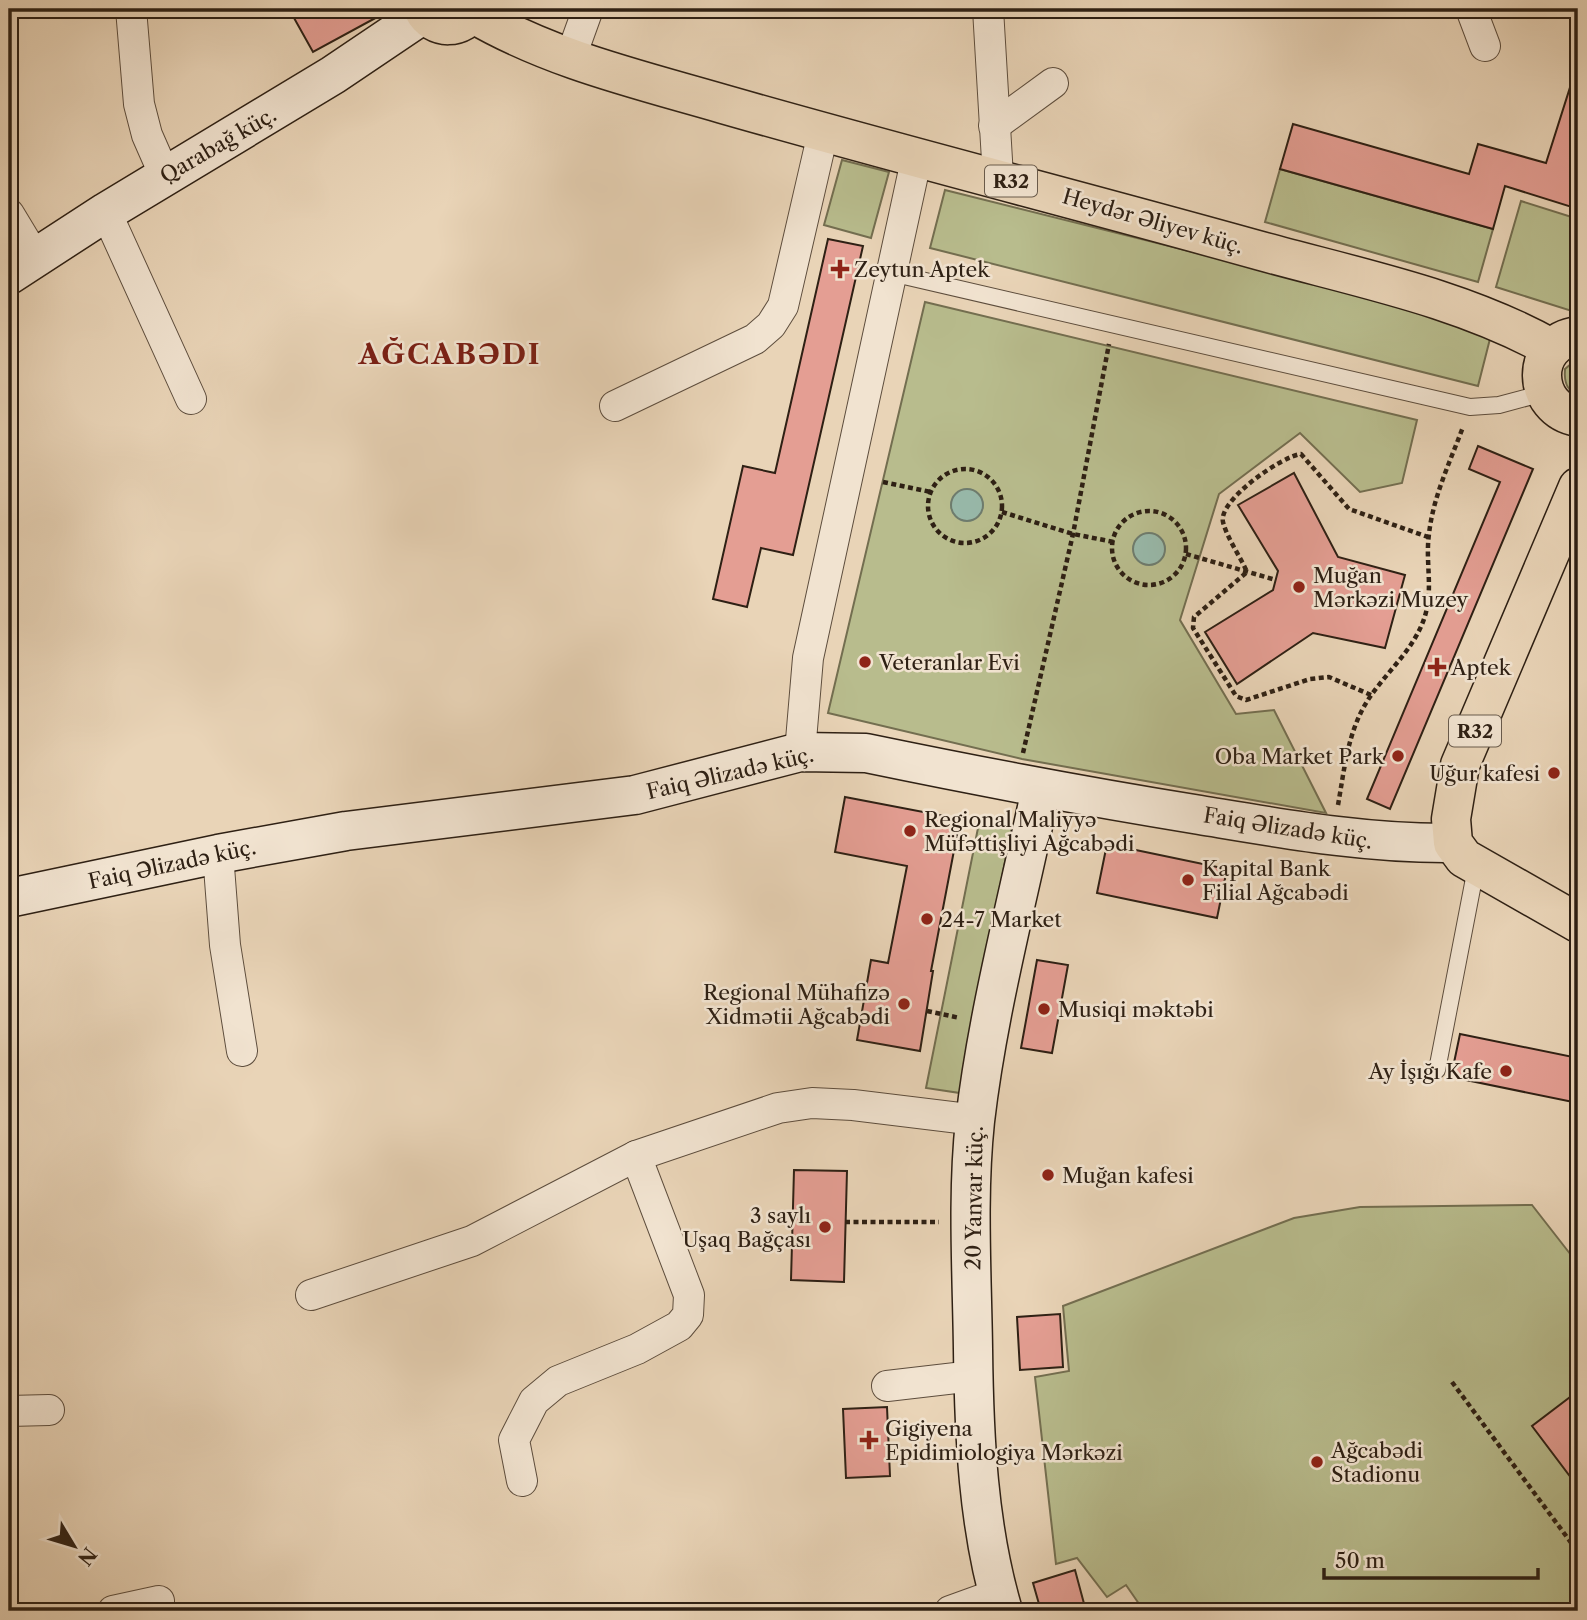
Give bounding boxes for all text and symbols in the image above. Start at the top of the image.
street label: Qarabağ küç. [155,102,281,188]
road number: R32 [985,166,1037,196]
street label: Heydər Əliyev küç. [1060,183,1246,259]
place label: Zeytun Aptek [854,257,990,282]
marker: Zeytun Aptek [832,261,848,277]
district label: AĞCABƏDI [358,337,541,371]
place label: Muğan Mərkəzi Muzey [1313,563,1469,612]
marker: Muğan Mərkəzi Muzey [1291,579,1307,595]
place label: Veteranlar Evi [878,650,1020,675]
marker: Veteranlar Evi [857,654,873,670]
place label: Aptek [1450,655,1512,680]
marker: Aptek [1429,659,1445,675]
road number: R32 [1449,716,1501,746]
street label: Faiq Əlizadə küç. [644,742,816,804]
place label: Oba Market Park [1215,744,1385,769]
marker: Oba Market Park [1390,748,1406,764]
place label: Uğur kafesi [1429,761,1540,786]
marker: Uğur kafesi [1546,765,1562,781]
street label: Faiq Əlizadə küç. [1202,802,1374,854]
place label: Regional Maliyyə Müfəttişliyi Ağcabədi [924,807,1134,856]
marker: Regional Maliyyə Müfəttişliyi Ağcabədi [902,823,918,839]
street label: Faiq Əlizadə küç. [86,834,258,894]
place label: Kapital Bank Filial Ağcabədi [1202,856,1349,905]
marker: Kapital Bank Filial Ağcabədi [1180,872,1196,888]
place label: 24-7 Market [941,907,1062,932]
marker: 24-7 Market [919,911,935,927]
place label: Regional Mühafizə Xidmətii Ağcabədi [703,980,890,1029]
marker: Regional Mühafizə Xidmətii Ağcabədi [896,996,912,1012]
place label: Musiqi məktəbi [1058,997,1214,1022]
marker: Musiqi məktəbi [1036,1001,1052,1017]
place label: Ay İşığı Kafe [1368,1059,1492,1084]
marker: Ay İşığı Kafe [1498,1063,1514,1079]
street label: 20 Yanvar küç. [960,1126,988,1270]
place label: Muğan kafesi [1062,1163,1194,1188]
marker: Muğan kafesi [1040,1167,1056,1183]
place label: 3 saylı Uşaq Bağçası [683,1203,811,1252]
marker: 3 saylı Uşaq Bağçası [817,1219,833,1235]
place label: Gigiyena Epidimiologiya Mərkəzi [885,1416,1123,1465]
marker: Gigiyena Epidimiologiya Mərkəzi [859,1430,879,1450]
place label: Ağcabədi Stadionu [1330,1438,1423,1487]
marker: Ağcabədi Stadionu [1309,1454,1325,1470]
north arrow [38,1512,108,1582]
scale bar [1324,1536,1538,1580]
text: N [73,1543,101,1570]
text: 50 m [1335,1548,1385,1573]

